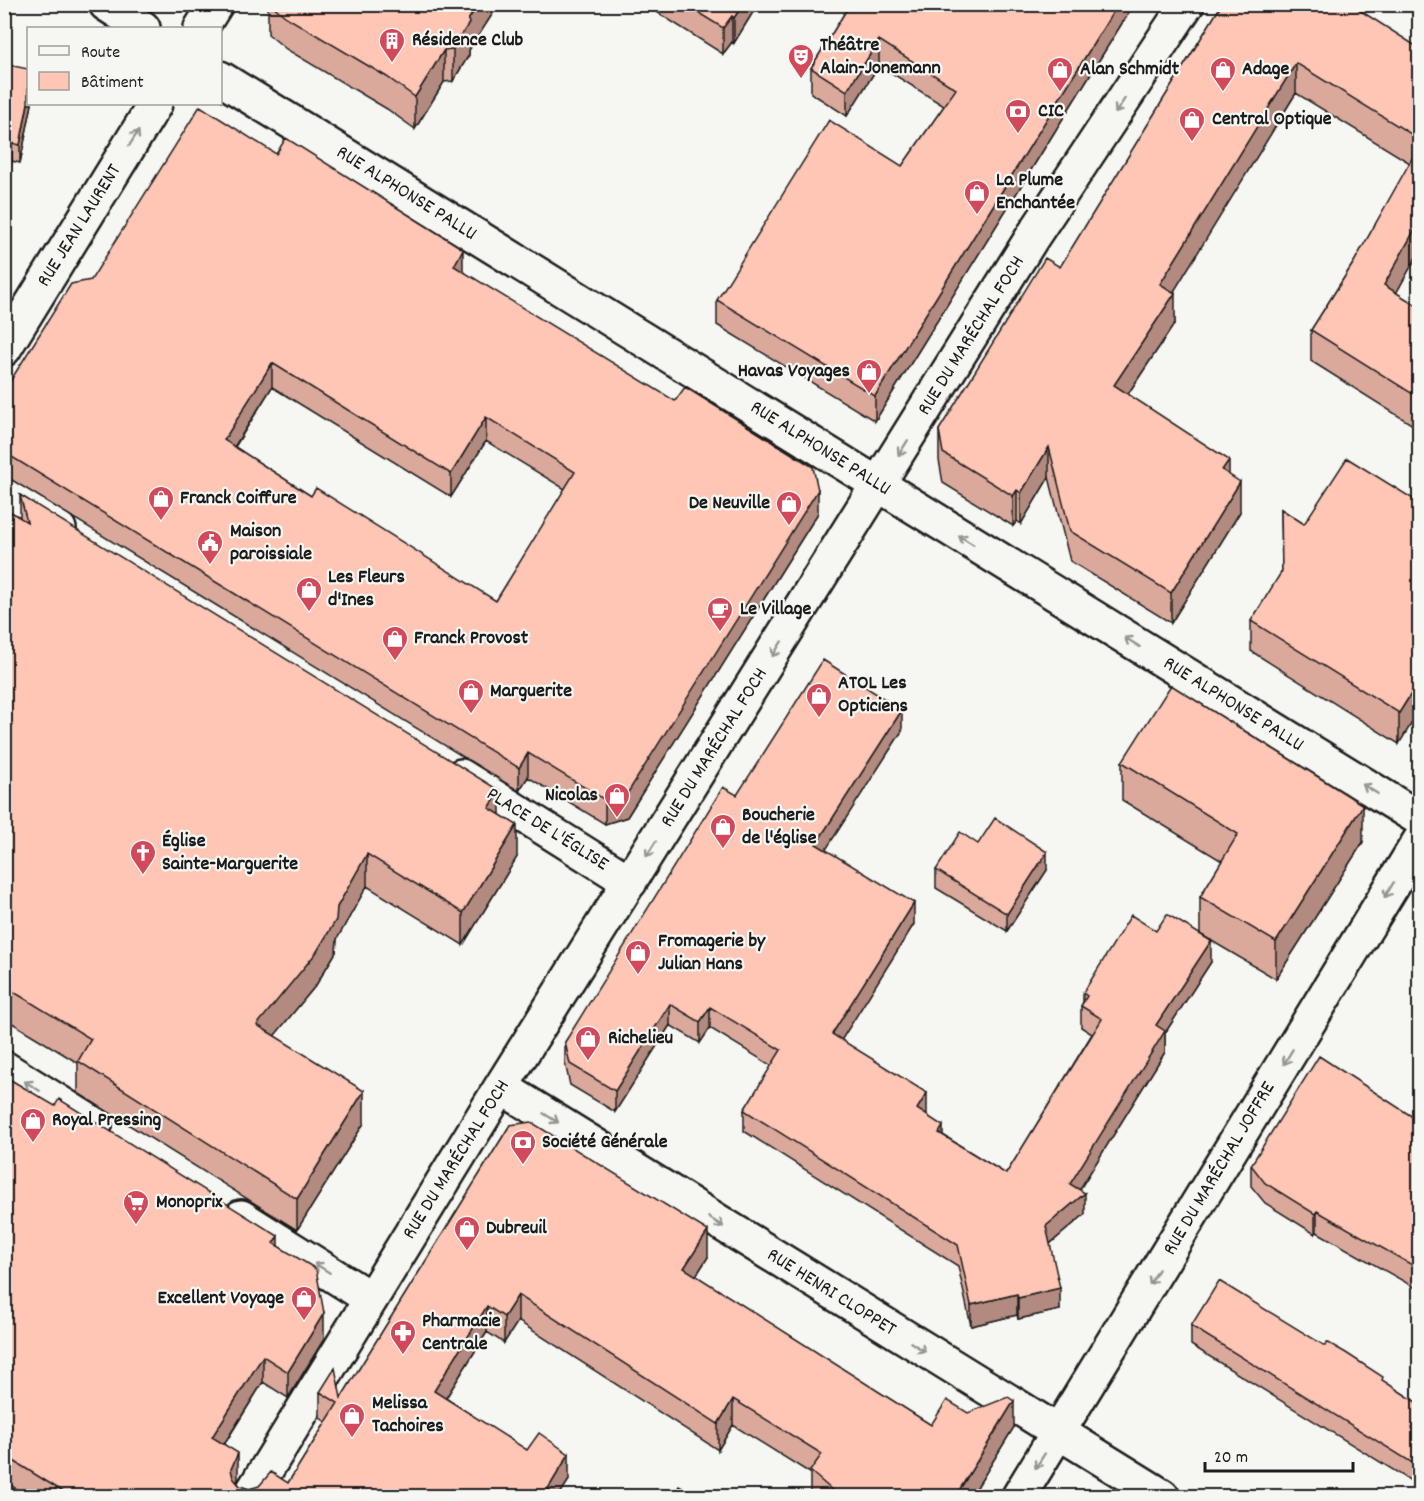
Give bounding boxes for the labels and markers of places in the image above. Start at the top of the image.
building icon: Résidence Club [377,26,407,64]
place label: Résidence Club [412,27,524,55]
place label: Théâtre Alain-Jonemann [820,32,941,83]
theatre icon: Théâtre Alain-Jonemann [786,42,816,80]
shop icon: Alan Schmidt [1045,55,1075,93]
shop icon: Adage [1208,55,1238,93]
place label: Alan Schmidt [1080,56,1180,84]
place label: Adage [1242,56,1289,84]
bank icon: CIC [1003,97,1033,135]
place label: CIC [1038,98,1064,126]
shop icon: Central Optique [1177,105,1207,143]
place label: Central Optique [1212,106,1332,134]
place label: La Plume Enchantée [996,167,1075,218]
shop icon: La Plume Enchantée [962,178,992,216]
shop icon: Havas Voyages [854,357,884,395]
place label: Havas Voyages [738,358,850,386]
shop icon: Franck Coiffure [146,484,176,522]
place label: Franck Coiffure [180,485,297,513]
shop icon: De Neuville [774,489,804,527]
place label: De Neuville [689,490,770,518]
place label: Maison paroissiale [230,518,312,569]
public building icon: Maison paroissiale [195,528,225,566]
place label: Les Fleurs d'Ines [328,564,405,615]
shop icon: Les Fleurs d'Ines [294,575,324,613]
cafe icon: Le Village [705,595,735,633]
place label: Le Village [740,596,811,624]
shop icon: Franck Provost [380,624,410,662]
place label: Franck Provost [414,625,529,653]
place label: ATOL Les Opticiens [838,670,908,721]
shop icon: Marguerite [456,677,486,715]
place label: Marguerite [490,678,572,706]
shop icon: ATOL Les Opticiens [804,681,834,719]
shop icon: Nicolas [602,781,632,819]
place label: Nicolas [545,782,598,810]
place label: Boucherie de l'église [742,802,817,853]
shop icon: Boucherie de l'église [708,812,738,850]
place label: Église Sainte-Marguerite [162,828,298,879]
church icon: Église Sainte-Marguerite [128,838,158,876]
place label: Fromagerie by Julian Hans [658,928,766,979]
shop icon: Fromagerie by Julian Hans [623,938,653,976]
shop icon: Richelieu [573,1024,603,1062]
place label: Richelieu [608,1025,673,1053]
shop icon: Royal Pressing [18,1106,48,1144]
place label: Royal Pressing [52,1107,161,1135]
bank icon: Société Générale [508,1128,538,1166]
place label: Société Générale [542,1129,668,1157]
supermarket icon: Monoprix [121,1188,151,1226]
place label: Monoprix [156,1189,223,1217]
shop icon: Dubreuil [452,1214,482,1252]
place label: Dubreuil [486,1215,547,1243]
shop icon: Excellent Voyage [289,1284,319,1322]
place label: Excellent Voyage [158,1285,284,1313]
place label: Pharmacie Centrale [422,1308,501,1359]
pharmacy icon: Pharmacie Centrale [388,1318,418,1356]
place label: Melissa Tachoires [372,1390,444,1441]
shop icon: Melissa Tachoires [337,1401,367,1439]

